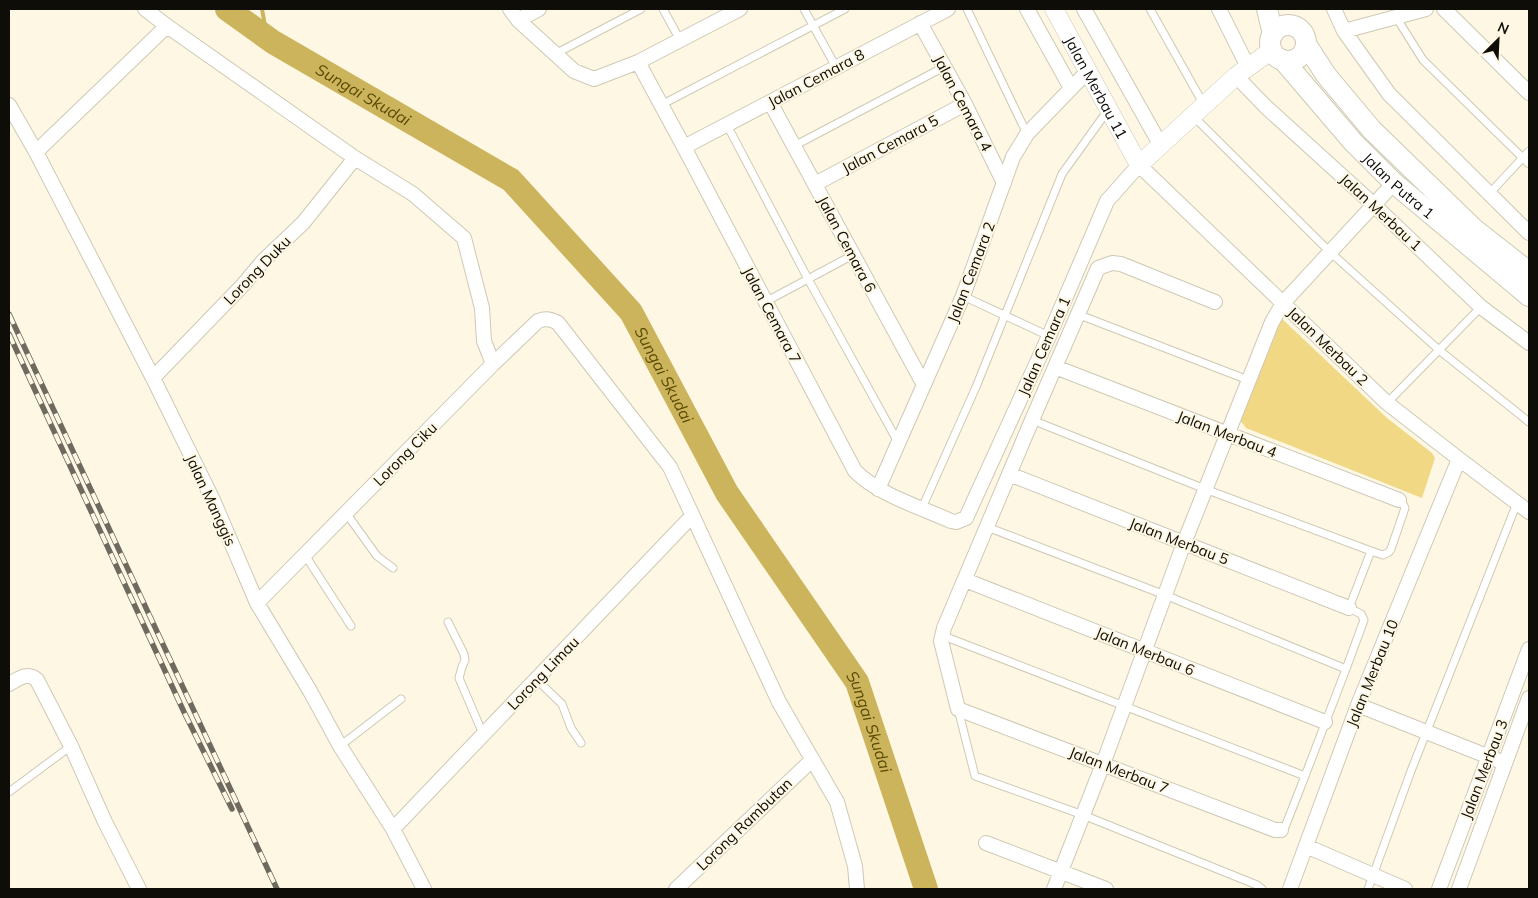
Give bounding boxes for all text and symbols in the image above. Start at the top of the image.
north arrow [1473,15,1523,65]
text: N [1495,18,1512,38]
street label: Jalan Merbau 11 [1061,32,1132,142]
street label: Jalan Cemara 8 [764,45,868,111]
street label: Jalan Cemara 4 [930,51,996,155]
water label: Sungai Skudai [312,59,414,130]
street label: Jalan Cemara 5 [838,111,942,177]
street label: Jalan Putra 1 [1359,148,1439,223]
street label: Jalan Merbau 1 [1336,169,1426,255]
street label: Jalan Cemara 6 [814,192,880,296]
street label: Jalan Cemara 2 [943,219,999,325]
street label: Lorong Duku [219,232,295,308]
street label: Jalan Cemara 7 [739,263,805,367]
street label: Jalan Cemara 1 [1014,293,1074,399]
street label: Jalan Merbau 2 [1284,303,1372,389]
water label: Sungai Skudai [630,323,698,426]
street label: Jalan Merbau 4 [1174,406,1280,462]
street label: Lorong Ciku [369,418,441,490]
street label: Jalan Manggis [181,451,241,549]
street label: Jalan Merbau 5 [1126,513,1232,569]
street label: Jalan Merbau 10 [1342,616,1402,730]
street label: Jalan Merbau 6 [1093,622,1197,680]
street label: Lorong Limau [503,632,583,714]
water label: Sungai Skudai [842,667,897,775]
street label: Jalan Merbau 3 [1456,716,1512,822]
street label: Jalan Merbau 7 [1066,742,1172,798]
street label: Lorong Rambutan [692,774,796,874]

